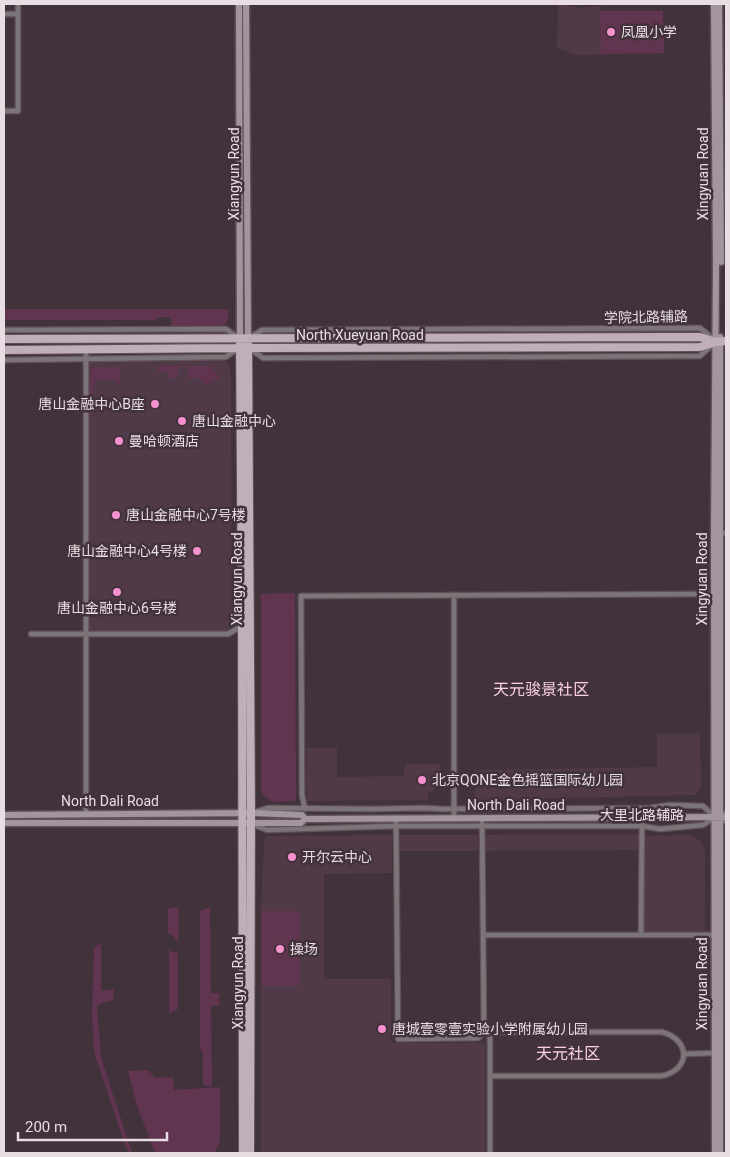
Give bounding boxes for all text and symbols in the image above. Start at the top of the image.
place label: 凤凰小学 [621,24,677,40]
marker: 凤凰小学 [605,26,617,38]
street label: Xiangyun Road [226,127,242,221]
street label: Xingyuan Road [695,127,711,221]
street label: 学院北路辅路 [604,308,688,326]
street label: North Xueyuan Road [296,327,424,343]
place label: 唐山金融中心B座 [38,396,145,412]
marker: 唐山金融中心B座 [149,398,161,410]
place label: 唐山金融中心 [192,413,276,429]
marker: 唐山金融中心 [176,415,188,427]
place label: 曼哈顿酒店 [129,433,199,449]
marker: 曼哈顿酒店 [113,435,125,447]
place label: 唐山金融中心7号楼 [126,507,246,523]
marker: 唐山金融中心7号楼 [110,509,122,521]
street label: Xiangyun Road [229,532,245,626]
street label: Xingyuan Road [694,532,710,626]
place label: 唐山金融中心4号楼 [67,543,187,559]
marker: 唐山金融中心4号楼 [191,545,203,557]
marker: 唐山金融中心6号楼 [111,586,123,598]
place label: 唐山金融中心6号楼 [57,600,177,616]
district label: 天元骏景社区 [493,680,589,699]
place label: 北京QONE金色摇篮国际幼儿园 [432,772,623,788]
marker: 北京QONE金色摇篮国际幼儿园 [416,774,428,786]
street label: North Dali Road [61,793,159,809]
street label: North Dali Road [467,797,565,813]
street label: 大里北路辅路 [600,807,684,823]
place label: 开尔云中心 [302,849,372,865]
marker: 开尔云中心 [286,851,298,863]
street label: Xiangyun Road [230,936,246,1030]
street label: Xingyuan Road [694,937,710,1031]
place label: 操场 [290,941,318,957]
marker: 操场 [274,943,286,955]
place label: 唐城壹零壹实验小学附属幼儿园 [392,1021,588,1037]
marker: 唐城壹零壹实验小学附属幼儿园 [376,1023,388,1035]
district label: 天元社区 [536,1044,600,1063]
scale bar [18,1110,166,1142]
text: 200 m [25,1118,67,1136]

